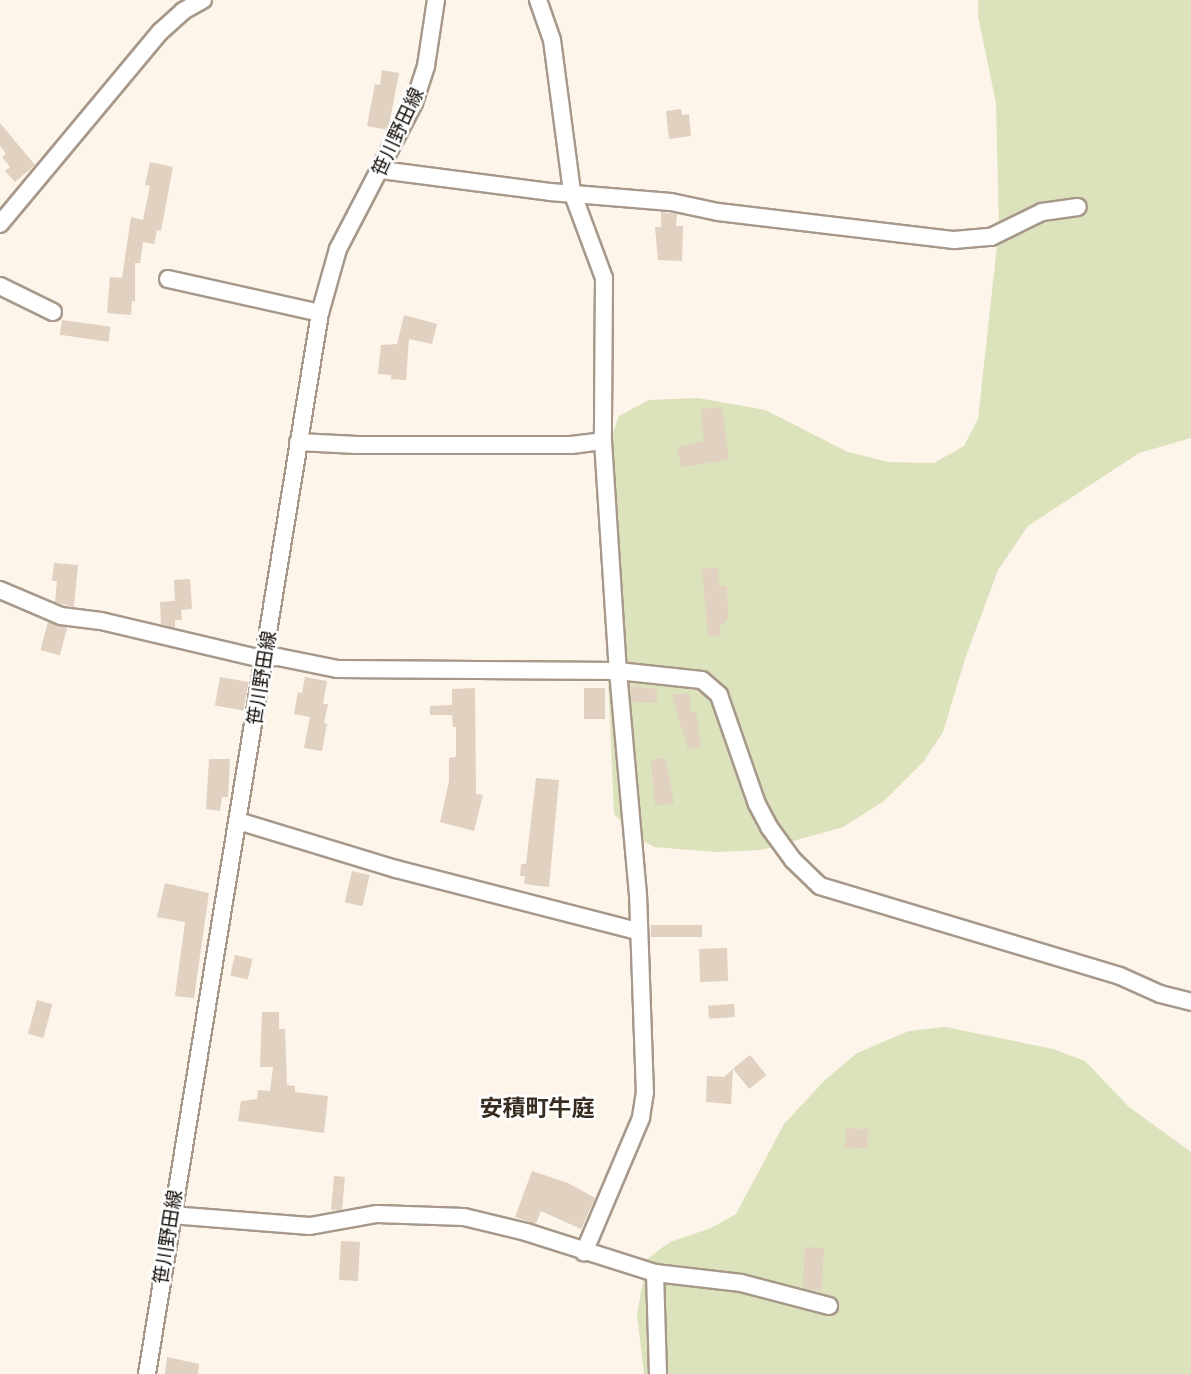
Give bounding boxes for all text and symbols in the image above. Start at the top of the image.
street label: 笹川野田線 [368,84,428,180]
street label: 笹川野田線 [243,629,281,727]
district label: 安積町牛庭 [480,1094,594,1122]
street label: 笹川野田線 [149,1188,187,1286]

